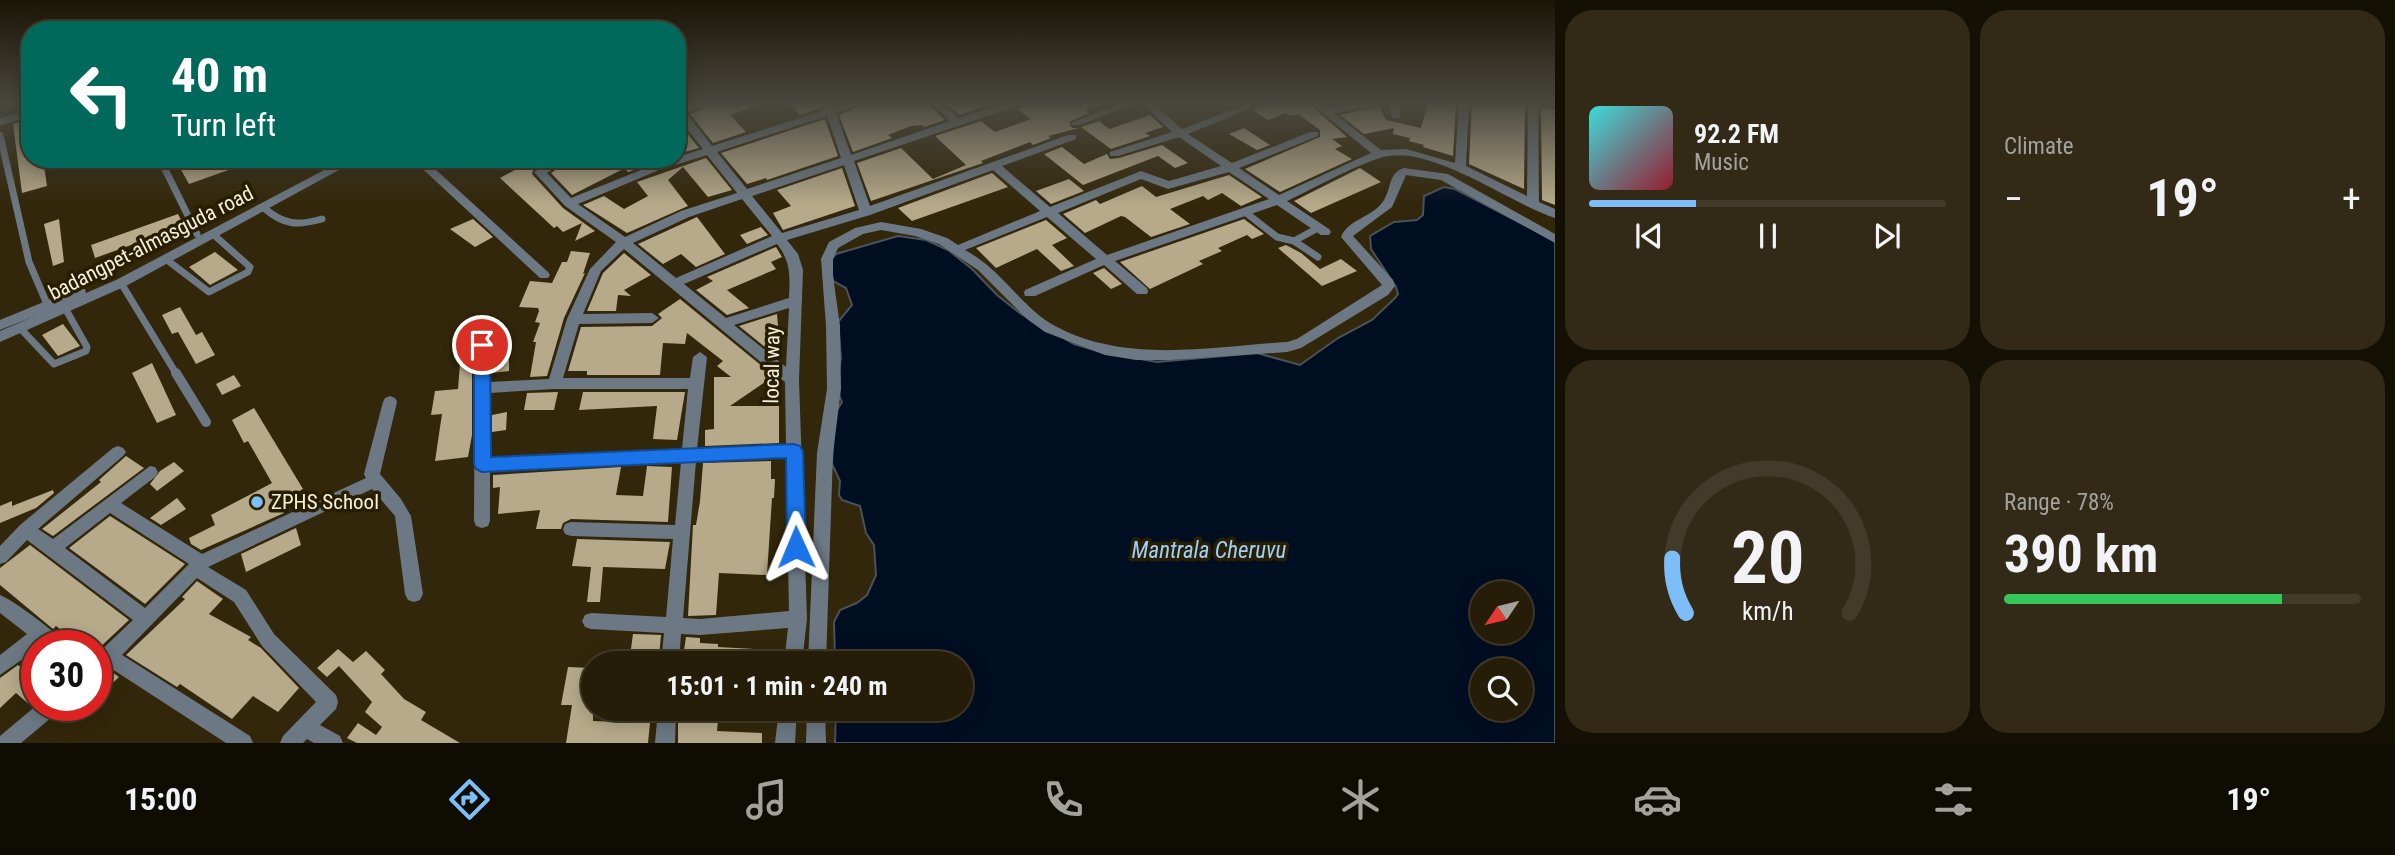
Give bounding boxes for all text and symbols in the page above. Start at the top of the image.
text: 40 m [171,47,268,104]
icon: left [56,49,147,140]
text: Turn left [171,106,276,144]
text: 92.2 FM [1694,119,1779,149]
text: Climate [2004,133,2074,160]
text: Music [1694,149,1749,176]
text: 19° [2146,168,2219,229]
text: − [2004,177,2023,221]
text: + [2342,177,2361,221]
street label: badangpet-almasguda road [45,181,257,305]
icon: previous [1630,217,1668,255]
icon: pause [1749,217,1787,255]
icon: next [1868,217,1906,255]
pin [452,315,512,375]
icon: arrive [463,326,501,364]
street label: local way [759,326,785,404]
text: Range · 78% [2004,489,2114,516]
place label: ZPHS School [271,490,379,514]
marker: ZPHS School [249,494,265,510]
position arrow [759,510,833,584]
text: 20 [1731,515,1804,601]
text: 390 km [2004,524,2158,585]
water label: Mantrala Cheruvu [1132,537,1287,564]
north arrow [1470,581,1533,644]
map controls [1470,581,1533,721]
text: km/h [1742,596,1793,625]
speed limit sign: 30 [21,630,112,721]
button: search [1470,658,1533,721]
text: 15:01 · 1 min · 240 m [667,671,887,701]
icon: directions [445,775,494,824]
icon: music [742,775,791,824]
icon: phone [1039,775,1088,824]
icon: climate [1336,775,1385,824]
icon: car [1633,775,1682,824]
icon: filters [1929,775,1978,824]
text: 15:00 [124,780,197,818]
text: 19° [2226,780,2271,818]

